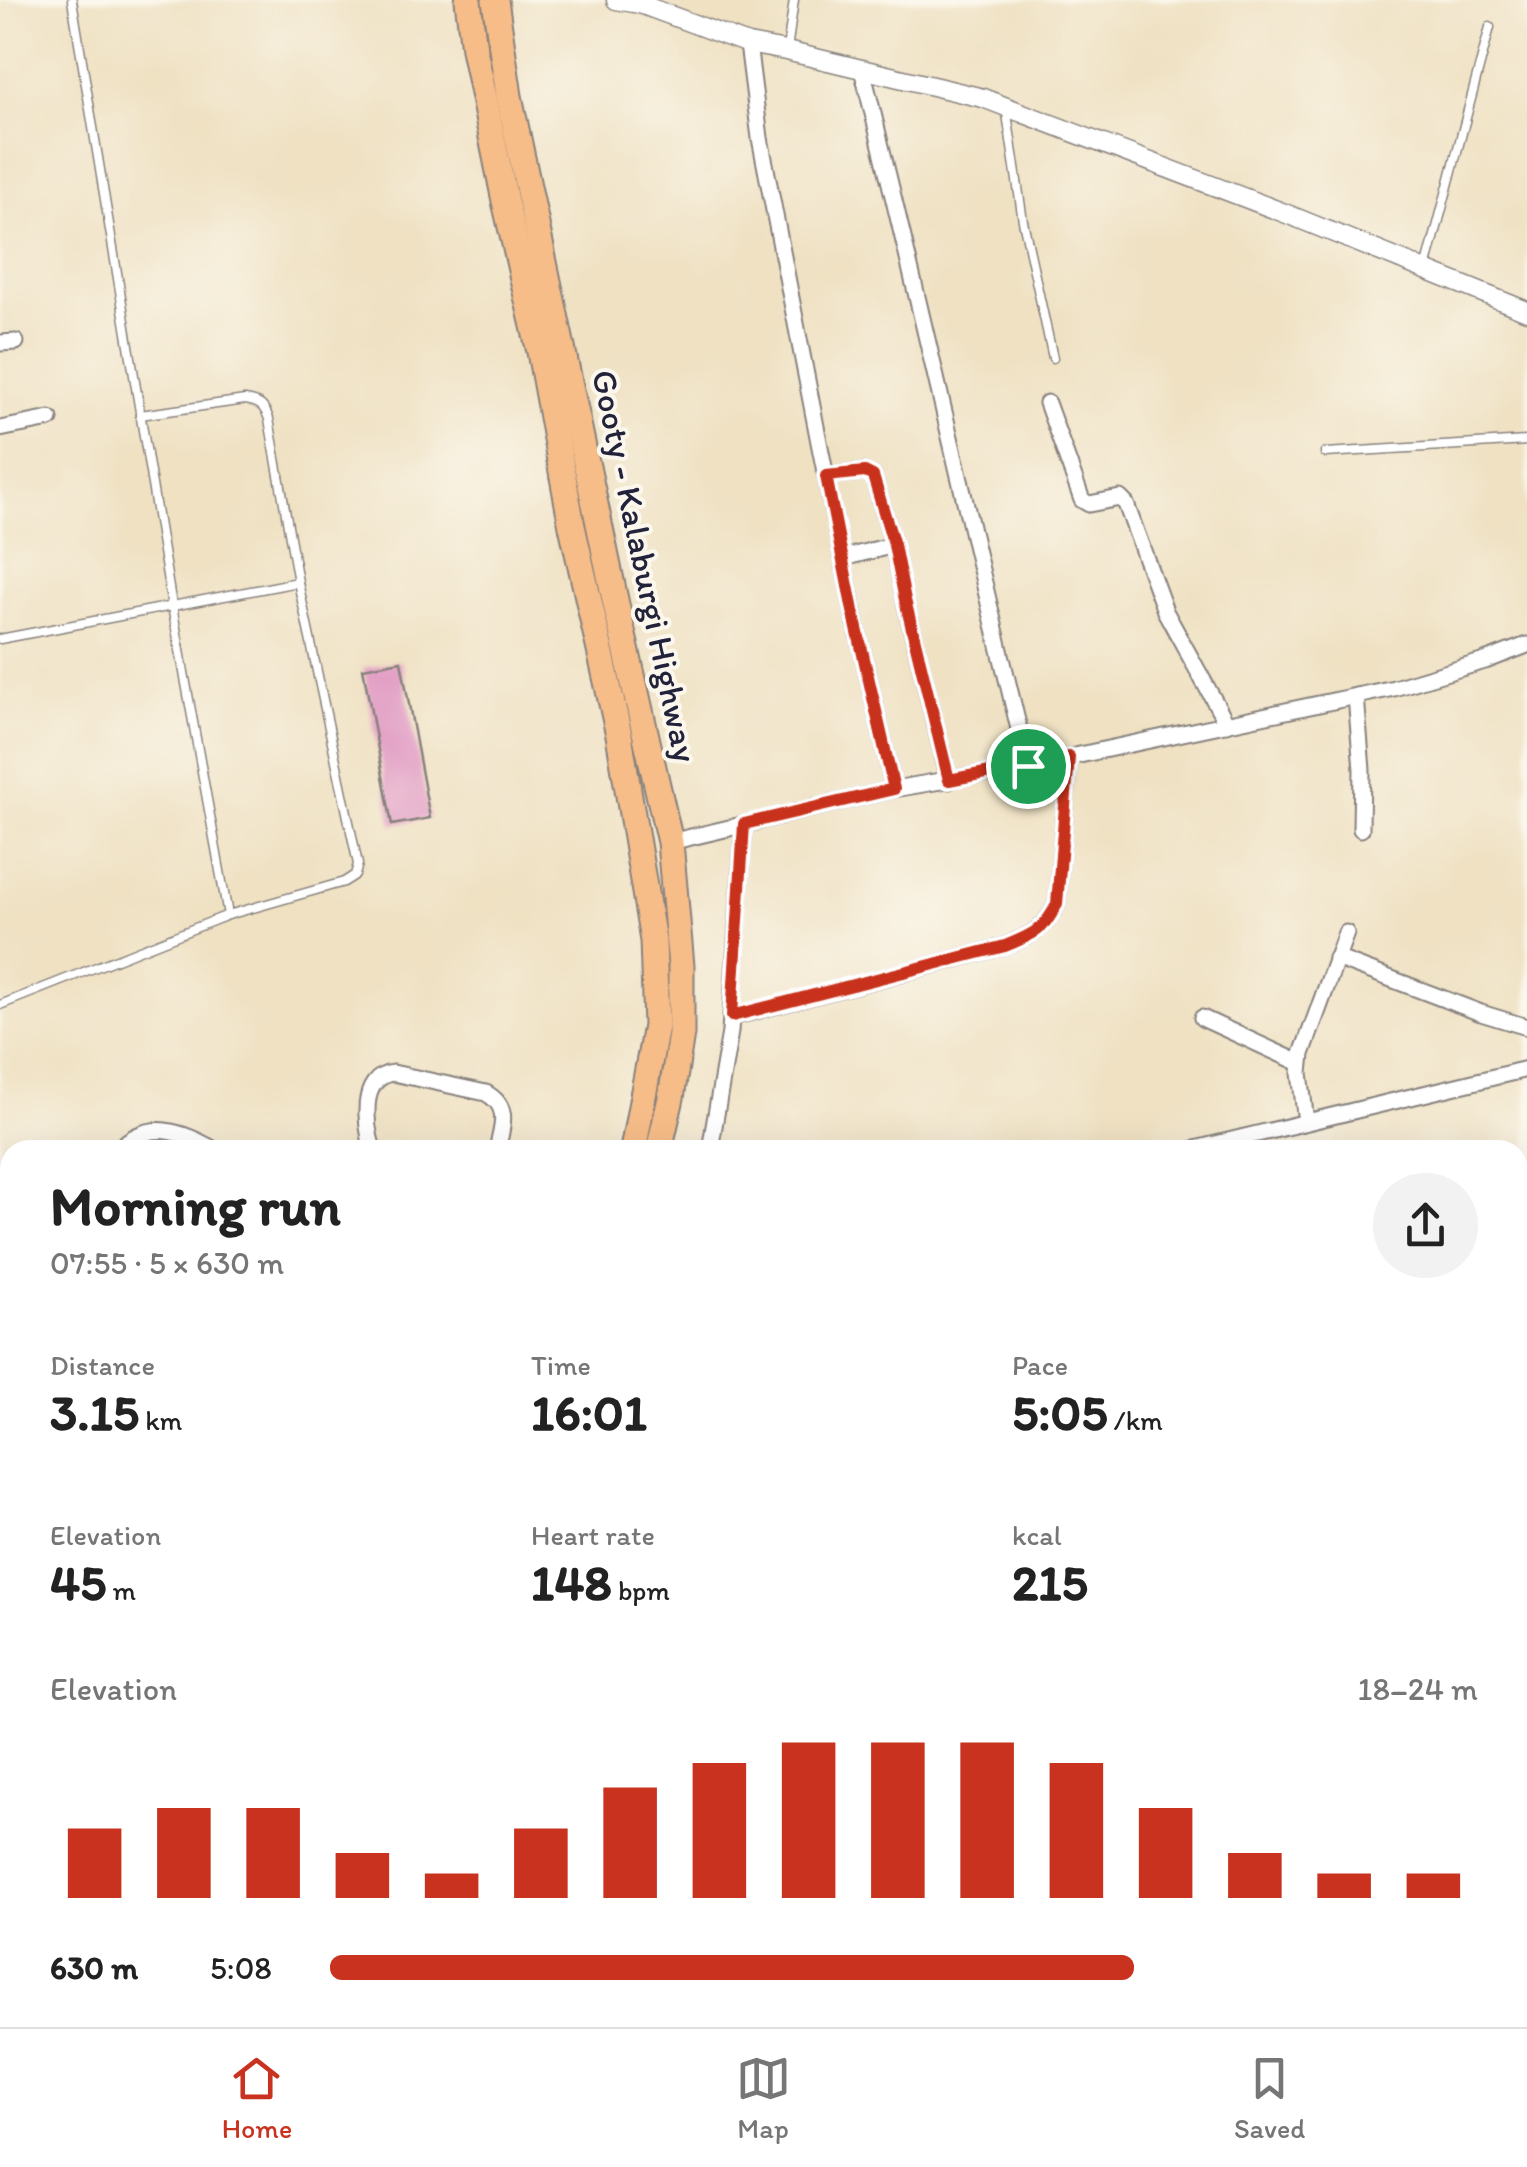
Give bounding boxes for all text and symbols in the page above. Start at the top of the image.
street label: Gooty - Kalaburgi Highway [583,366,707,766]
pin [986,724,1071,809]
icon: arrive [1001,739,1056,794]
text: Morning run [50,1173,341,1239]
button: share [1373,1173,1478,1278]
text: 07:55 · 5 × 630 m [50,1244,284,1282]
text: Distance [50,1348,155,1382]
text: Time [531,1348,591,1382]
text: Pace [1012,1348,1068,1382]
text: 3.15 [50,1382,139,1443]
text: 16:01 [531,1382,647,1443]
text: 5:05 [1012,1382,1108,1443]
text: km [139,1403,182,1437]
text: /km [1108,1403,1163,1437]
text: Elevation [50,1518,161,1552]
text: Heart rate [531,1518,655,1552]
text: kcal [1012,1518,1062,1552]
text: 45 [50,1552,106,1613]
text: 148 [531,1552,612,1613]
text: 215 [1012,1552,1088,1613]
text: m [106,1573,136,1607]
text: bpm [612,1573,670,1607]
text: Elevation [50,1670,177,1708]
text: 18–24 m [1358,1670,1478,1708]
text: 630 m [50,1949,138,1987]
text: 5:08 [210,1949,272,1987]
tab: Home [222,2051,292,2145]
tab: Map [736,2051,791,2145]
tab: Saved [1234,2051,1305,2145]

